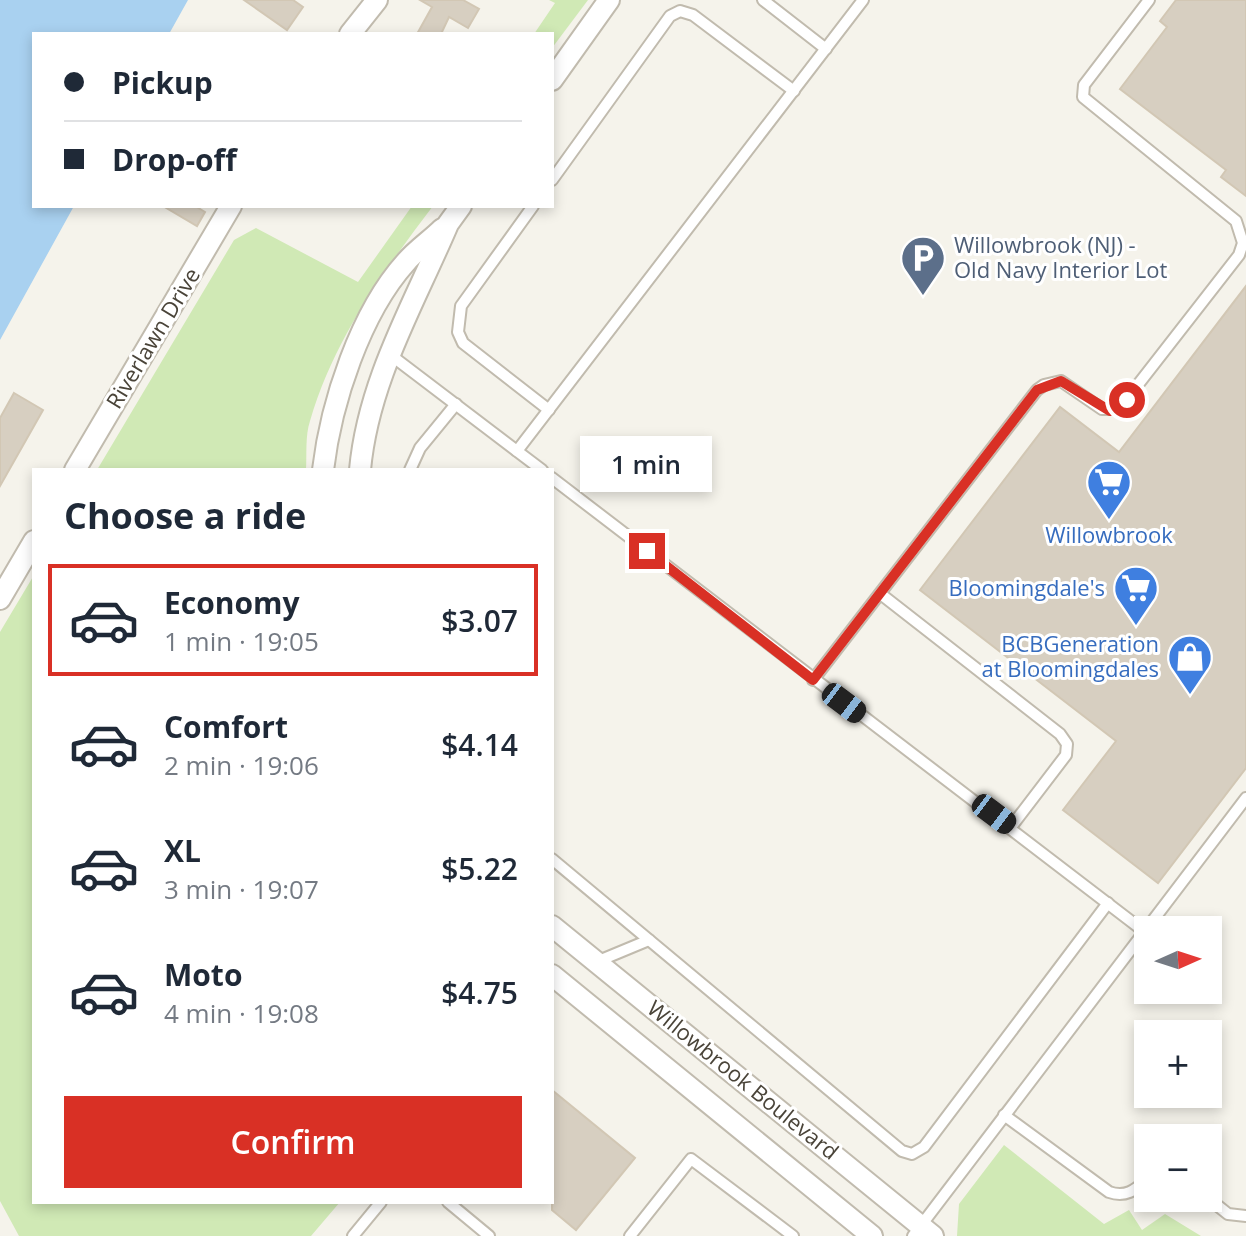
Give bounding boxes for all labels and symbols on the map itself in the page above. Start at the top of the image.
place label: Willowbrook (NJ) - Old Navy Interior Lot [954,229,1167,284]
parking icon: Willowbrook (NJ) - Old Navy Interior Lot [899,234,947,297]
street label: Riverlawn Drive [98,261,206,414]
route start [1109,382,1145,418]
callout: 1 min [581,435,713,491]
supermarket icon: Willowbrook [1085,458,1133,521]
place label: Willowbrook [1045,519,1173,549]
route end [629,533,665,569]
supermarket icon: Bloomingdale's [1112,564,1160,627]
place label: Bloomingdale's [949,572,1105,602]
place label: BCBGeneration at Bloomingdales [982,628,1159,683]
shop icon: BCBGeneration at Bloomingdales [1166,633,1214,696]
car [818,679,870,727]
car [968,790,1020,838]
north arrow [1134,916,1222,1004]
street label: Willowbrook Boulevard [642,993,846,1166]

